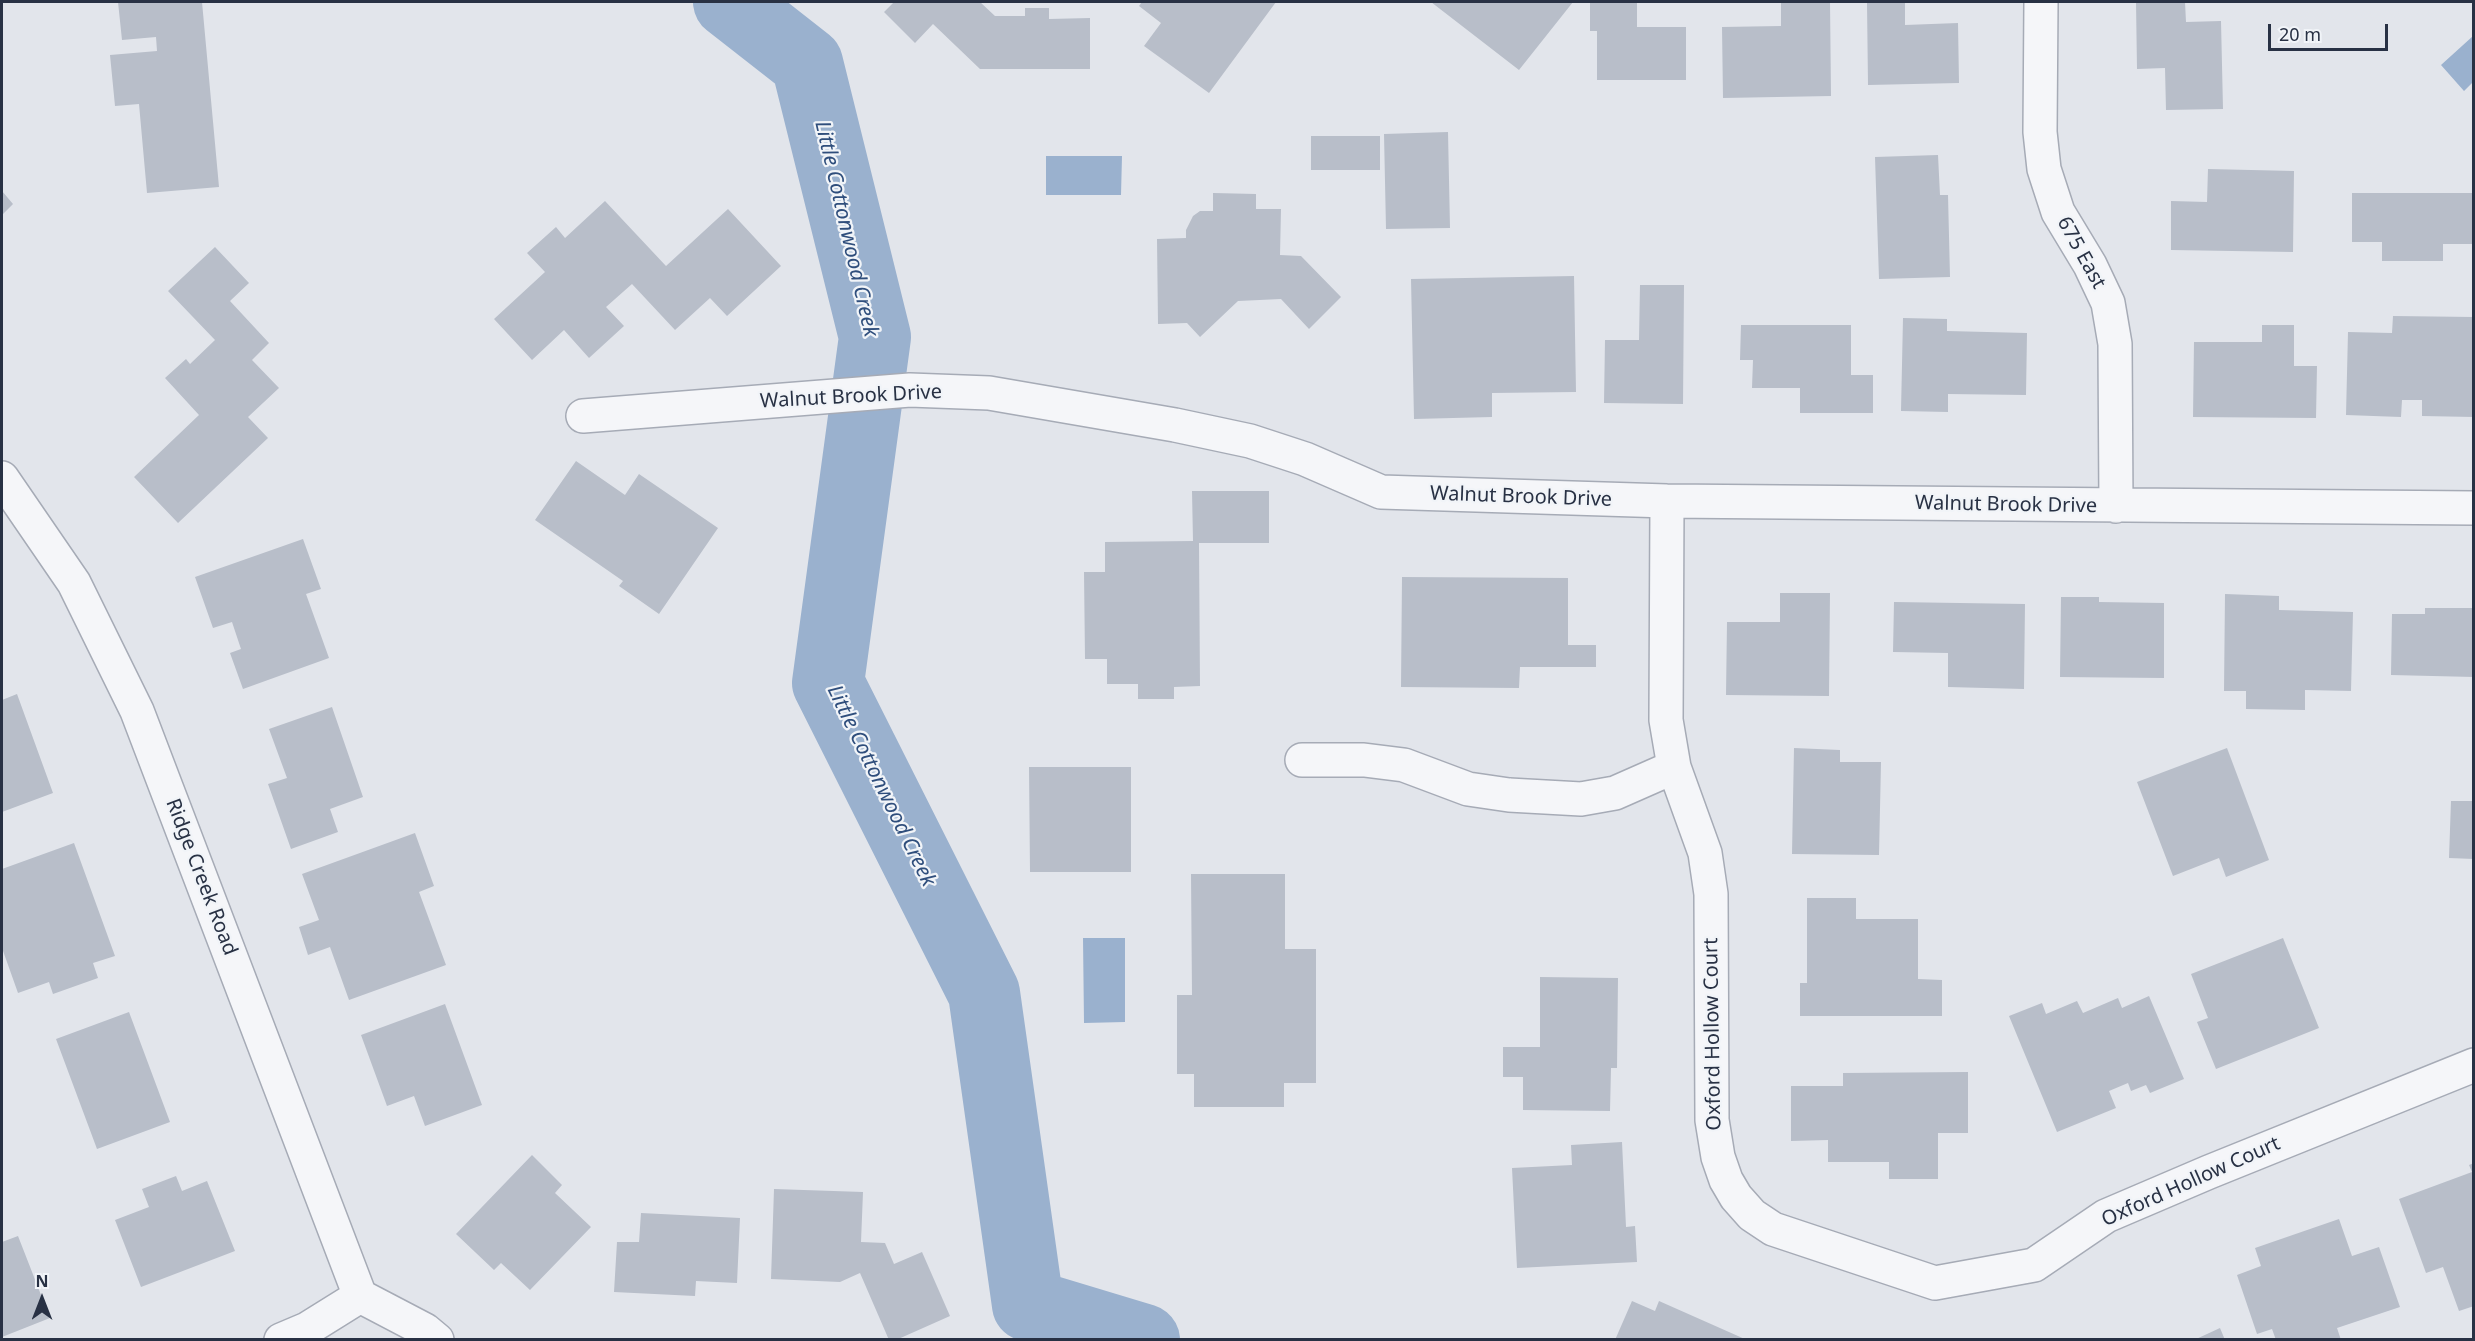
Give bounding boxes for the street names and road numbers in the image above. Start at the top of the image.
street label: 675 East [2051,213,2111,293]
street label: Walnut Brook Drive [759,380,943,414]
street label: Walnut Brook Drive [1430,482,1612,512]
street label: Walnut Brook Drive [1915,491,2097,519]
street label: Ridge Creek Road [160,795,242,959]
street label: Oxford Hollow Court [1699,937,1727,1131]
street label: Oxford Hollow Court [2098,1132,2284,1232]

